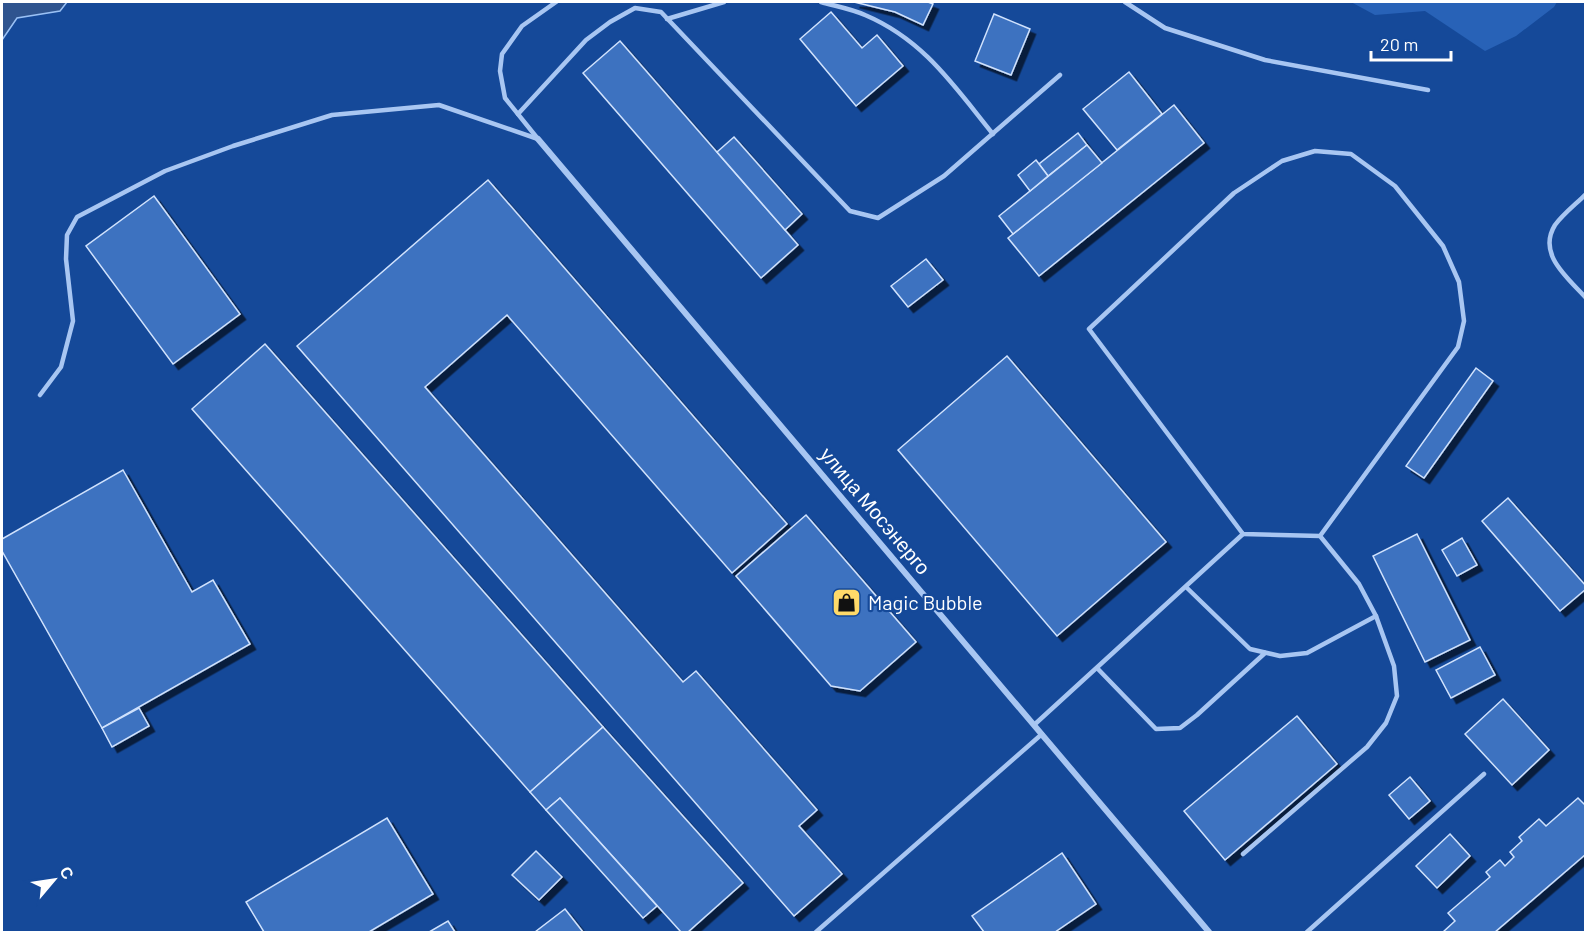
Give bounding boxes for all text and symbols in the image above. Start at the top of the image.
scale bar [1371,24,1450,62]
text: 20 m [1380,33,1418,55]
street label: улица Мосэнерго [816,442,936,579]
shop icon: Magic Bubble [831,587,863,619]
place label: Magic Bubble [868,590,983,614]
north arrow [24,850,84,910]
text: С [56,863,79,883]

